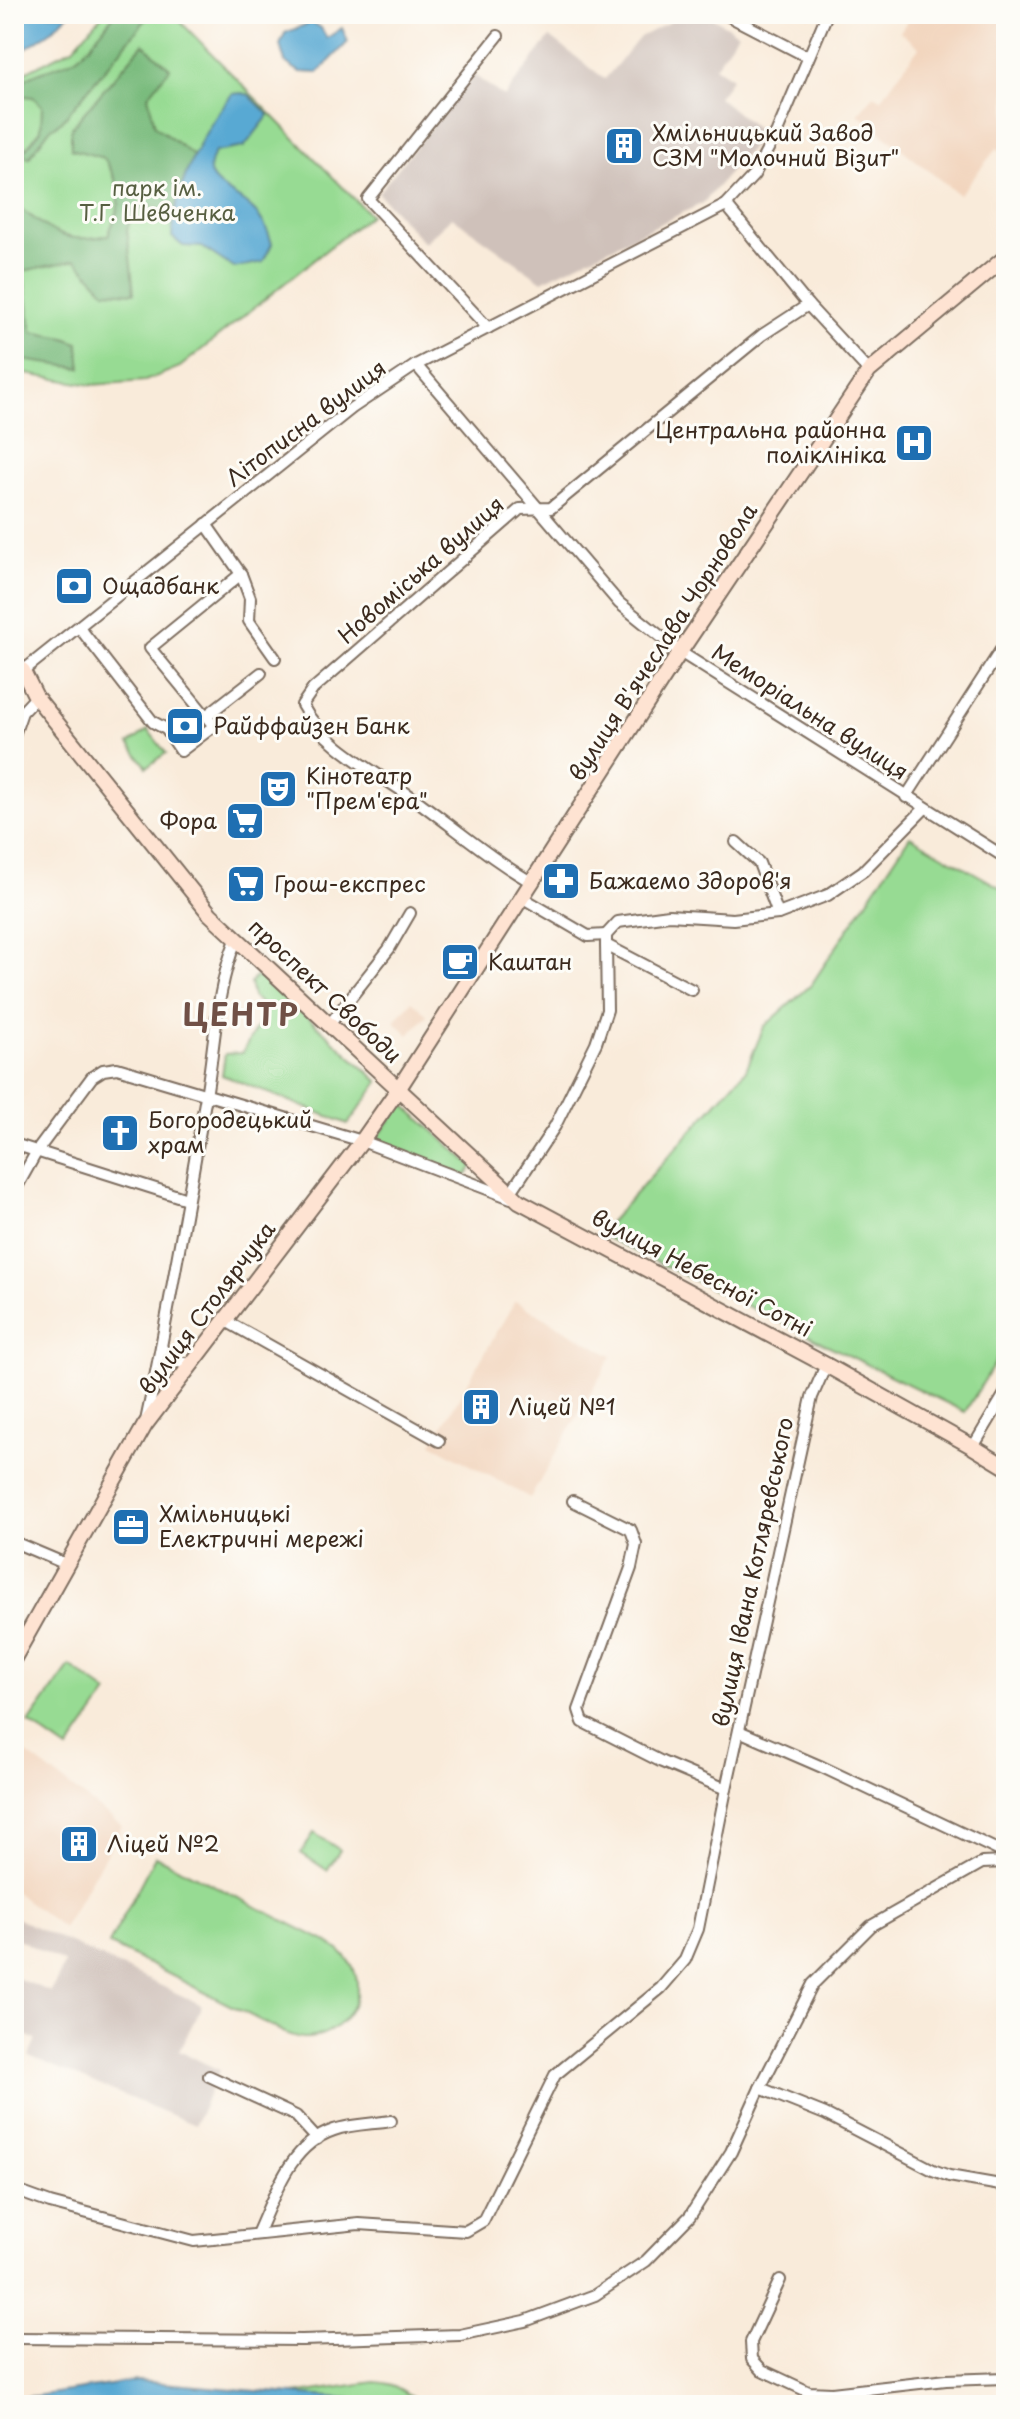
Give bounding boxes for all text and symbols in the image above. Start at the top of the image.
place label: Хмільницький Завод СЗМ "Молочний Візит" [652,115,899,173]
building icon: Хмільницький Завод СЗМ "Молочний Візит" [603,125,645,167]
park label: парк ім. Т.Г. Шевченка [79,170,235,228]
street label: Літописна вулиця [218,350,392,493]
place label: Центральна районна поліклініка [655,412,886,470]
hospital icon: Центральна районна поліклініка [893,422,935,464]
street label: Новоміська вулиця [330,487,510,650]
street label: вулиця В'ячеслава Чорновола [559,496,764,786]
bank icon: Ощадбанк [53,565,95,607]
place label: Ощадбанк [102,568,220,601]
street label: Меморіальна вулиця [706,635,916,787]
bank icon: Райффайзен Банк [164,705,206,747]
place label: Райффайзен Банк [213,708,410,741]
place label: Кінотеатр "Прем'єра" [306,758,428,816]
theatre icon: Кінотеатр "Прем'єра" [257,768,299,810]
supermarket icon: Фора [224,800,266,842]
place label: Фора [160,803,217,836]
pharmacy icon: Бажаемо Здоров'я [540,860,582,902]
supermarket icon: Грош-експрес [225,863,267,905]
place label: Бажаемо Здоров'я [589,863,792,896]
place label: Грош-експрес [274,866,426,899]
street label: проспект Свободи [242,910,410,1070]
cafe icon: Каштан [439,941,481,983]
place label: Каштан [488,944,572,977]
district label: ЦЕНТР [182,991,300,1036]
place label: Богородецький храм [148,1102,312,1160]
church icon: Богородецький храм [99,1112,141,1154]
street label: вулиця Небесної Сотні [587,1199,819,1344]
street label: вулиця Столярчука [129,1213,282,1401]
building icon: Ліцей №1 [460,1386,502,1428]
place label: Ліцей №1 [509,1389,616,1422]
street label: вулиця Івана Котляревського [703,1414,800,1729]
place label: Хмільницькі Електричні мережі [159,1496,364,1554]
office icon: Хмільницькі Електричні мережі [110,1506,152,1548]
building icon: Ліцей №2 [58,1823,100,1865]
place label: Ліцей №2 [107,1826,219,1859]

